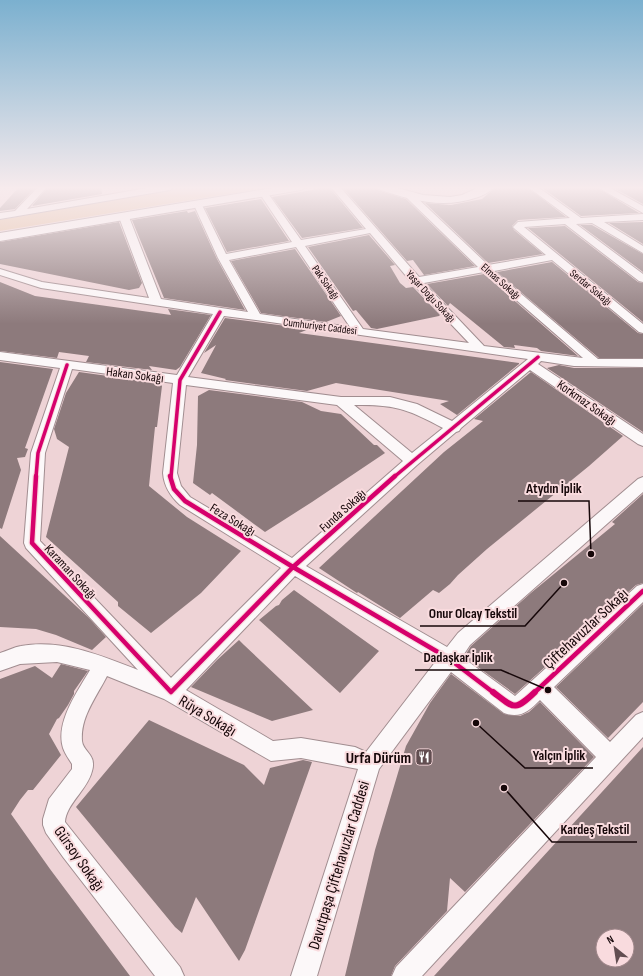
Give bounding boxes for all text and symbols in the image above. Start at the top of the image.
street label: Elmas Sokağı [478,261,523,302]
street label: Pak Sokağı [309,263,342,302]
street label: Serdar Sokağı [567,267,614,308]
street label: Yaşar Doğu Sokağı [403,268,458,325]
street label: Cumhuriyet Caddesi [282,316,358,337]
street label: Hakan Sokağı [105,364,165,386]
street label: Korkmaz Sokağı [554,377,619,429]
callout: Atydın İplik [518,475,589,501]
text: Atydın İplik [525,480,582,497]
street label: Funda Sokağı [316,486,369,536]
street label: Feza Sokağı [207,500,258,540]
street label: Karaman Sokağı [41,541,100,602]
street label: Çiftehavuzlar Sokağı [540,585,633,673]
callout: Onur Olcay Tekstil [420,600,525,626]
text: Onur Olcay Tekstil [429,605,517,622]
callout: Dadaşkar İplik [415,644,501,670]
text: Dadaşkar İplik [423,649,493,666]
street label: Rüya Sokağı [175,692,240,741]
callout: Yalçın İplik [525,742,593,768]
restaurant icon: Urfa Dürüm [414,747,434,767]
text: Yalçın İplik [533,747,585,764]
place label: Urfa Dürüm [346,749,411,768]
street label: Davutpaşa Çiftehavuzlar Caddesi [305,779,374,952]
callout: Kardeş Tekstil [552,816,637,842]
text: Kardeş Tekstil [561,821,630,838]
street label: Gürsoy Sokağı [49,823,108,895]
north arrow [595,928,635,968]
text: N [604,933,616,947]

